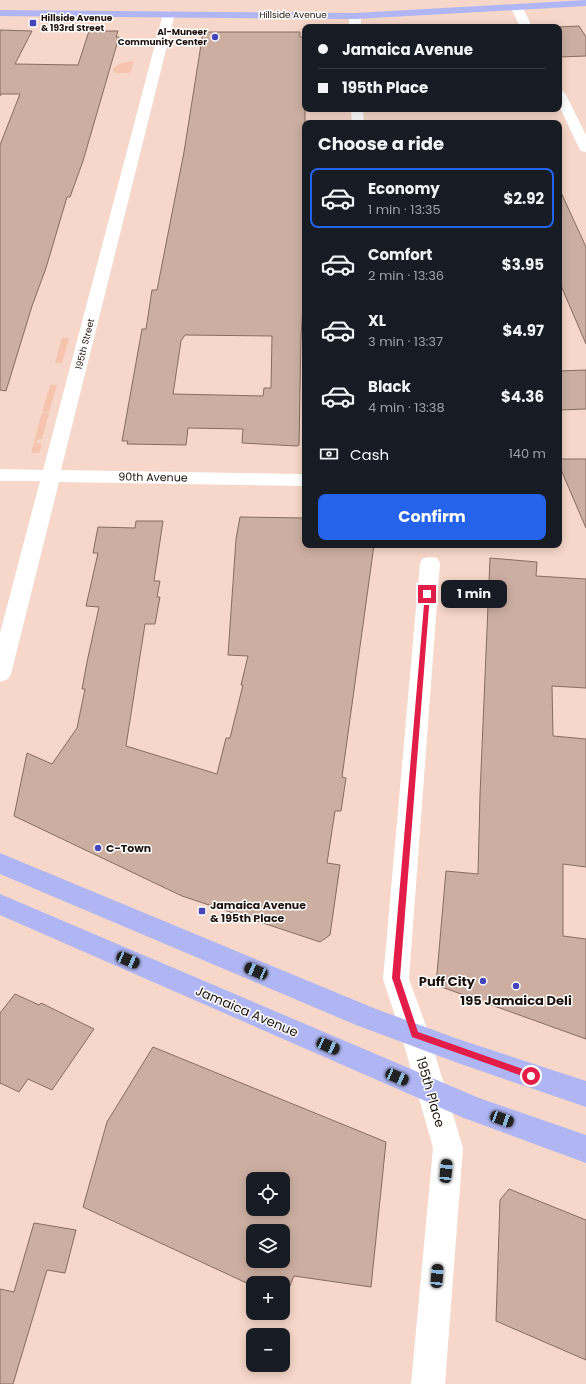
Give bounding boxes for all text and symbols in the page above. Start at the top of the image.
street label: Hillside Avenue [259,9,327,21]
place label: Hillside Avenue & 193rd Street [41,12,113,34]
marker: Hillside Avenue & 193rd Street [28,18,38,28]
place label: Al-Muneer Community Center [118,26,207,48]
marker: Al-Muneer Community Center [210,32,220,42]
text: Jamaica Avenue [342,39,473,60]
text: 195th Place [342,77,428,98]
text: Choose a ride [318,131,444,156]
text: Economy [368,178,440,199]
icon: car [320,180,356,216]
text: $2.92 [504,188,544,209]
text: 1 min · 13:35 [368,200,441,219]
text: Comfort [368,244,432,265]
icon: car [320,246,356,282]
text: $3.95 [502,254,544,275]
text: 2 min · 13:36 [368,266,444,285]
text: XL [368,310,386,331]
icon: car [320,312,356,348]
street label: 195th Street [73,317,97,371]
text: $4.97 [502,320,544,341]
text: 3 min · 13:37 [368,332,443,351]
text: Black [368,376,411,397]
icon: car [320,378,356,414]
text: $4.36 [501,386,544,407]
text: 4 min · 13:38 [368,398,445,417]
icon: cash [318,443,340,465]
text: Cash [350,444,389,465]
text: 140 m [509,444,546,463]
street label: 90th Avenue [118,468,188,486]
button: Confirm [318,494,546,540]
callout: 1 min [441,580,507,608]
text: 1 min [457,584,491,603]
route end [418,585,436,603]
place label: C-Town [106,840,151,856]
marker: C-Town [93,843,103,853]
place label: Jamaica Avenue & 195th Place [210,897,306,926]
marker: Jamaica Avenue & 195th Place [197,906,207,916]
car [115,950,141,970]
car [243,961,269,981]
place label: Puff City [419,972,476,991]
marker: Puff City [478,976,488,986]
street label: Jamaica Avenue [192,981,301,1042]
marker: 195 Jamaica Deli [511,981,521,991]
place label: 195 Jamaica Deli [460,991,572,1010]
car [315,1036,341,1056]
street label: 195th Place [411,1055,450,1130]
car [384,1067,410,1087]
route start [522,1067,540,1085]
car [489,1109,515,1129]
car [439,1159,453,1183]
map controls [246,1172,290,1372]
button: locate [246,1172,290,1216]
button: layers [246,1224,290,1268]
car [430,1264,444,1288]
button: + [246,1276,290,1320]
button: − [246,1328,290,1372]

